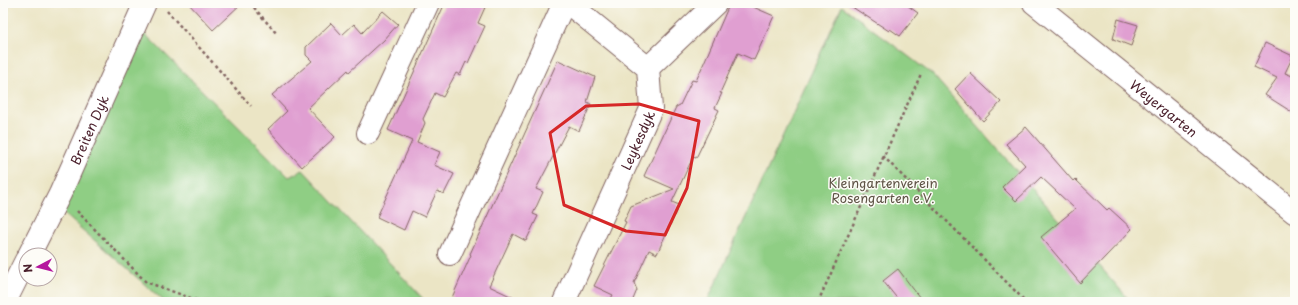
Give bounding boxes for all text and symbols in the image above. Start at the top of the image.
street label: Weyergarten [1126,75,1202,141]
street label: Breiten Dyk [65,92,113,168]
street label: Leykesdyk [615,107,659,173]
park label: Kleingartenverein Rosengarten e.V. [828,173,938,207]
north arrow [18,247,58,287]
text: N [19,263,37,274]

